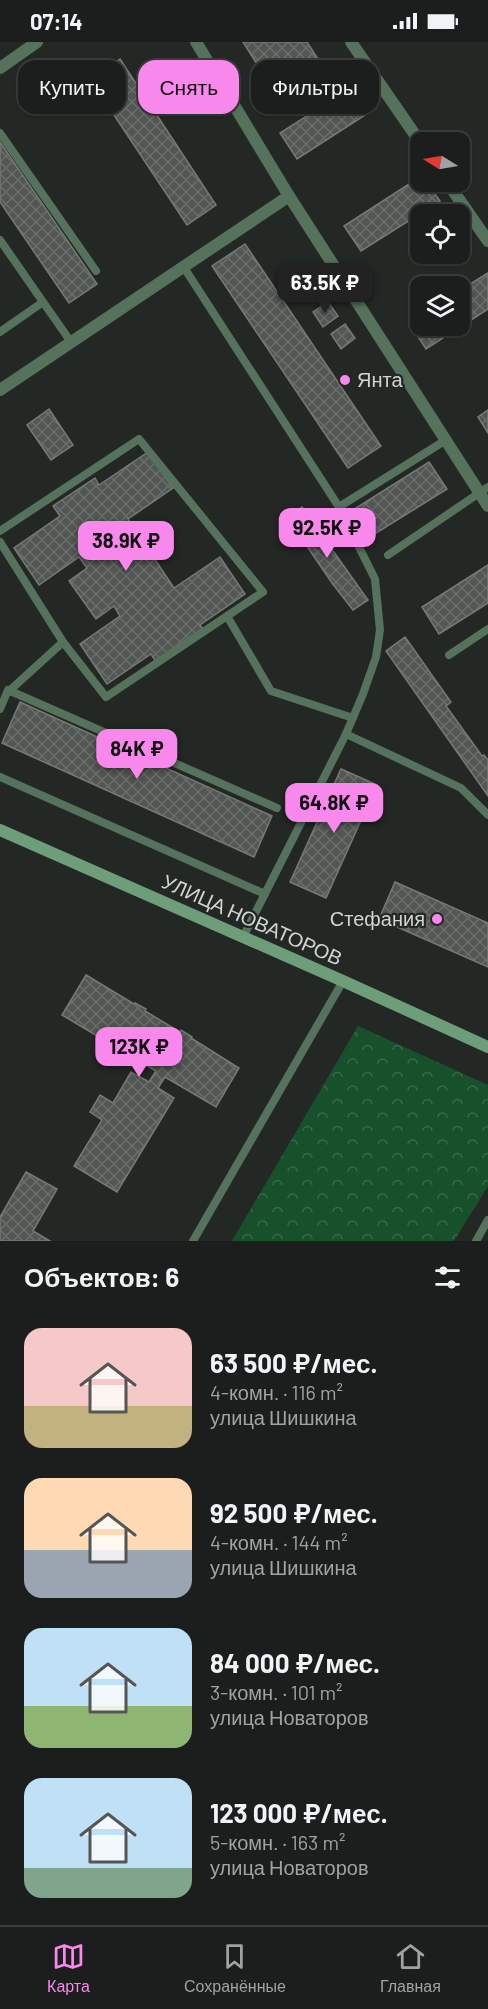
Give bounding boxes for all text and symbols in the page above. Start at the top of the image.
text: 07:14 [30,8,83,34]
chip: Купить [18,60,126,114]
chip: Снять [138,60,239,114]
chip: Фильтры [251,60,379,114]
north arrow [410,132,470,192]
map controls [410,132,470,336]
button: locate [410,204,470,264]
pin: 63.5K ₽ [270,263,380,314]
text: 63.5K ₽ [291,270,359,294]
button: layers [410,276,470,336]
place label: Янта [357,367,403,391]
marker: Янта [338,373,352,387]
pin: 92.5K ₽ [272,508,382,559]
text: 92.5K ₽ [293,515,361,539]
pin: 38.9K ₽ [71,521,181,572]
text: 38.9K ₽ [92,528,160,552]
pin: 84K ₽ [95,729,179,780]
text: 84K ₽ [110,736,164,760]
pin: 64.8K ₽ [279,783,389,834]
text: 64.8K ₽ [299,790,369,814]
street label: УЛИЦА НОВАТОРОВ [159,869,346,970]
place label: Стефания [330,906,425,930]
marker: Стефания [430,912,444,926]
pin: 123K ₽ [90,1027,188,1078]
text: 123K ₽ [109,1034,169,1058]
text: Объектов: 6 [24,1261,179,1292]
icon: filters [431,1261,464,1294]
text: 63 500 ₽/мес. [210,1347,377,1378]
icon: home [72,1352,144,1424]
text: 4-комн. · 116 m² [210,1380,343,1404]
text: улица Шишкина [210,1405,357,1429]
text: 92 500 ₽/мес. [210,1497,378,1528]
icon: home [72,1502,144,1574]
text: 4-комн. · 144 m² [210,1530,348,1554]
text: улица Шишкина [210,1555,357,1579]
text: 84 000 ₽/мес. [210,1647,380,1678]
icon: home [72,1652,144,1724]
text: 3-комн. · 101 m² [210,1680,343,1704]
text: улица Новаторов [210,1705,369,1729]
text: 123 000 ₽/мес. [210,1797,388,1828]
icon: home [72,1802,144,1874]
text: 5-комн. · 163 m² [210,1830,345,1854]
text: улица Новаторов [210,1855,369,1879]
tab: Карта [47,1940,90,1996]
tab: Сохранённые [184,1940,286,1996]
tab: Главная [380,1940,441,1996]

